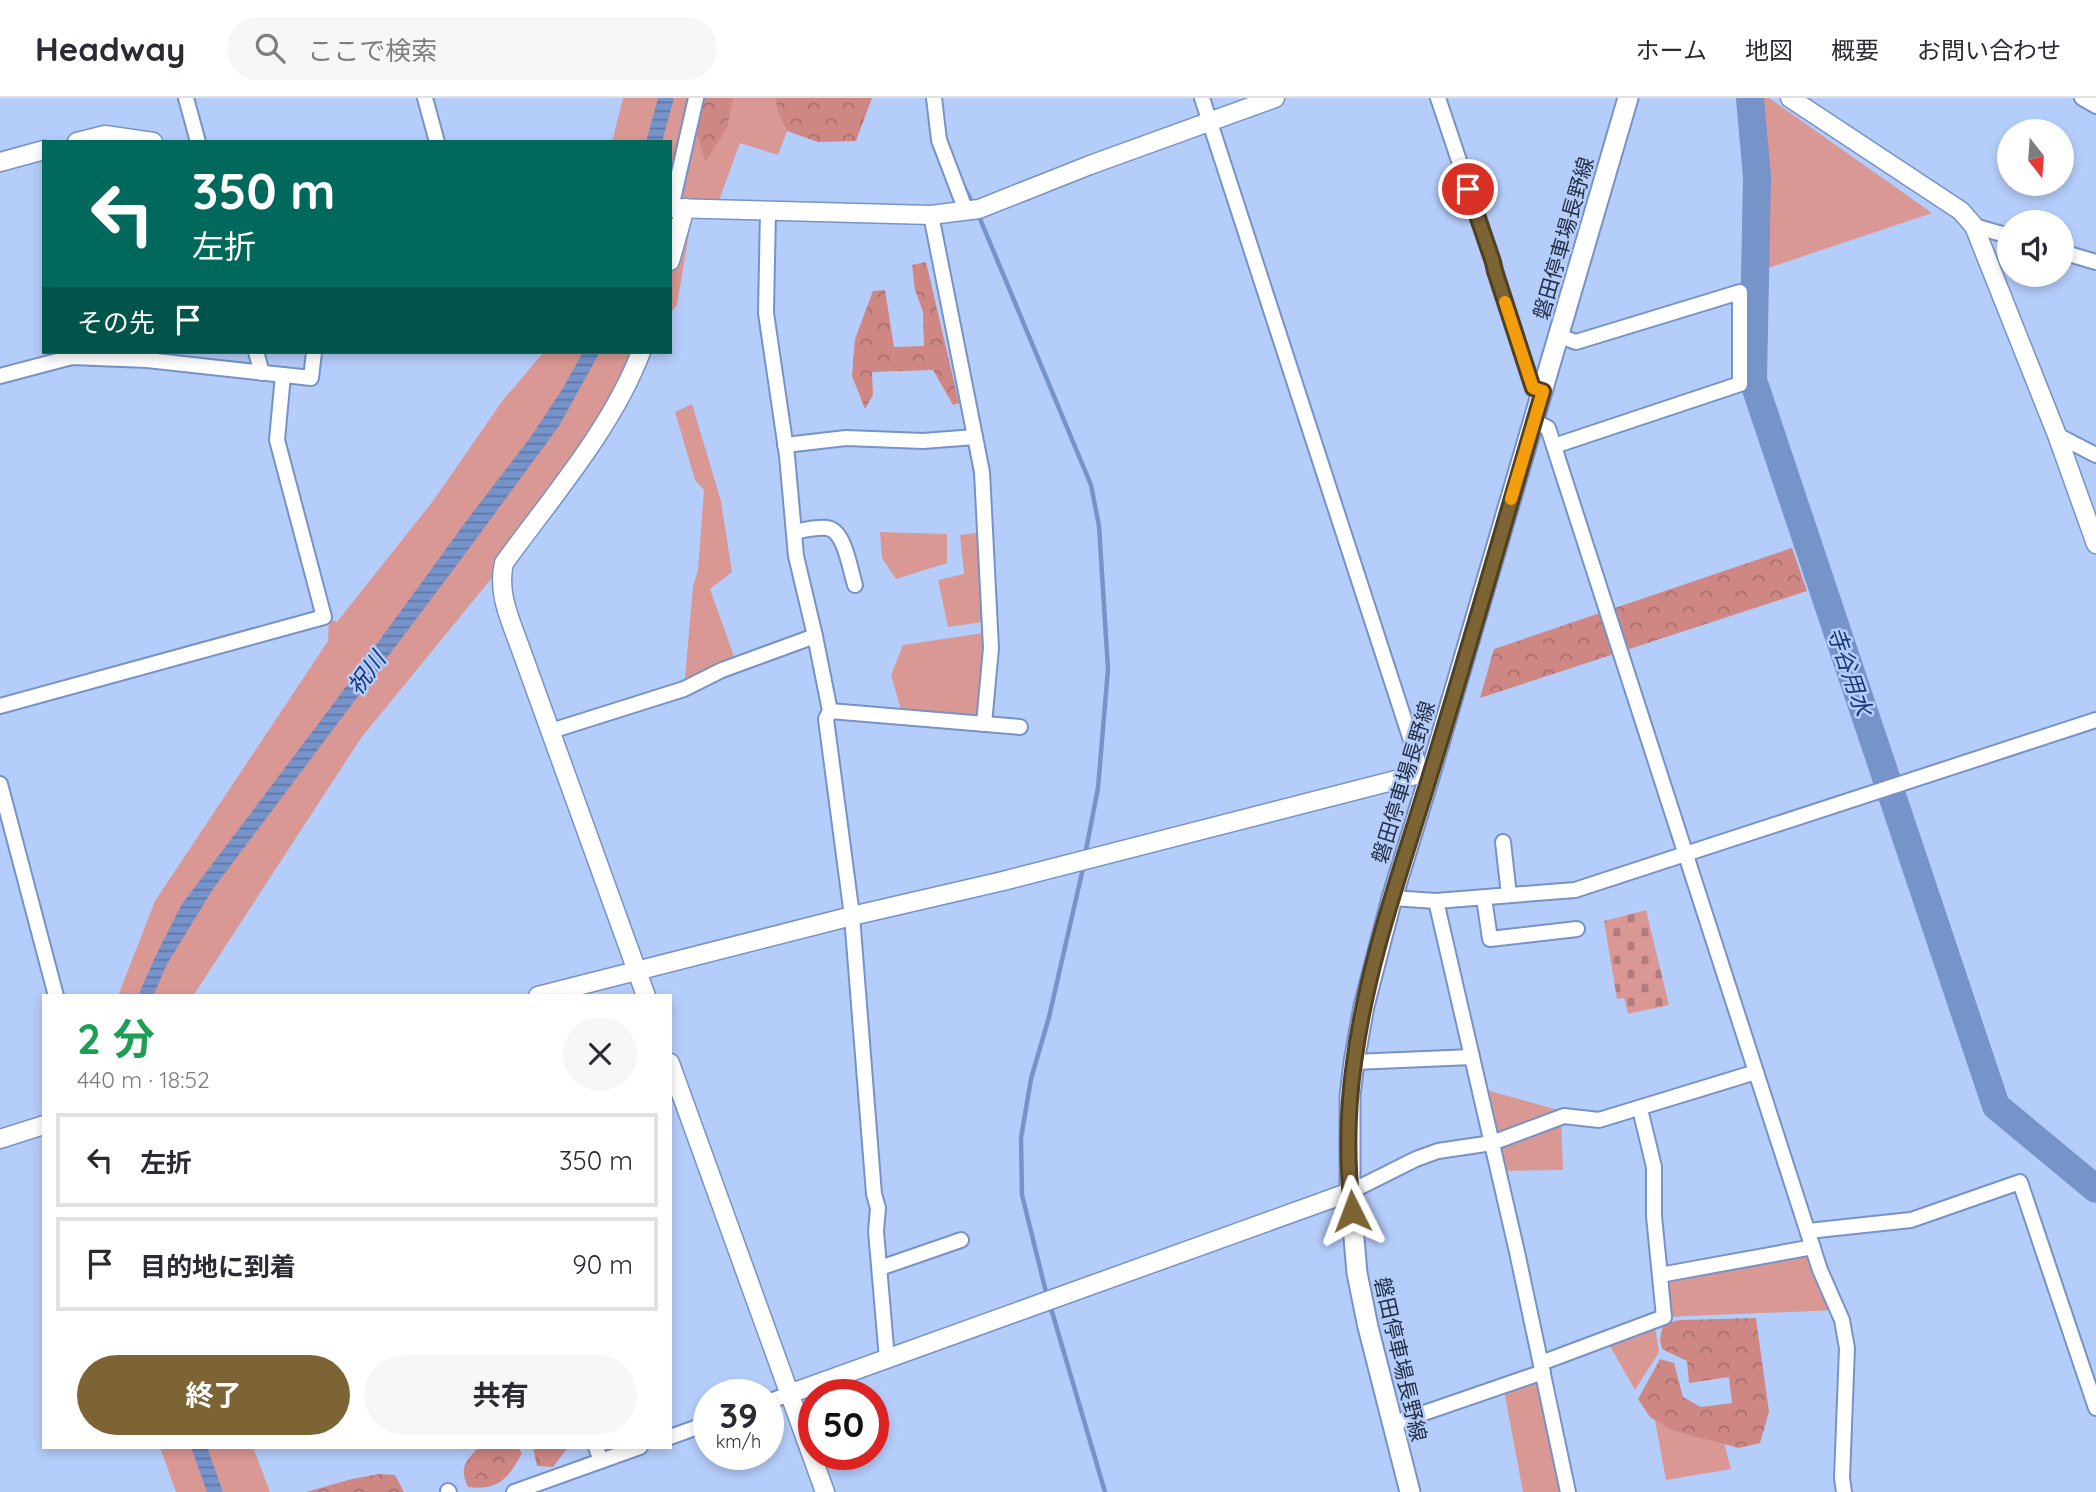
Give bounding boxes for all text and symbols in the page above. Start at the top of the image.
search box [227,17,717,80]
text: Headway [35,28,185,69]
icon: search [251,29,289,67]
text: ここで検索 [307,34,437,67]
text: ホーム [1636,35,1707,65]
text: 地図 [1745,35,1793,65]
text: 概要 [1831,35,1879,65]
text: お問い合わせ [1917,35,2061,65]
north arrow [1997,119,2074,196]
map controls [1997,119,2074,287]
street label: 磐田停車場長野線 [1527,154,1599,322]
pin [1438,159,1498,219]
text: 350 m [192,160,336,221]
icon: left [77,168,168,259]
icon: arrive [1449,170,1487,208]
button: sound [1997,210,2074,287]
text: 左折 [192,226,256,266]
icon: arrive [169,301,207,339]
text: その先 [77,306,155,339]
water label: 寺谷用水 [1821,623,1880,722]
water label: 祝川 [341,643,393,700]
street label: 磐田停車場長野線 [1366,698,1440,866]
text: 2 分 [77,1012,155,1065]
button: close [563,1017,637,1091]
text: 440 m · 18:52 [77,1065,210,1094]
icon: left [81,1141,119,1179]
text: 350 m [559,1144,633,1177]
text: 左折 [140,1146,192,1179]
position arrow [1315,1174,1389,1248]
icon: arrive [81,1245,119,1283]
text: 90 m [572,1248,633,1281]
text: 目的地に到着 [140,1250,296,1283]
street label: 磐田停車場長野線 [1369,1274,1433,1444]
button: 終了 [77,1355,350,1435]
button: 共有 [364,1355,637,1435]
speed limit sign: 50 [798,1379,889,1470]
text: 39 [719,1393,758,1437]
text: km/h [716,1430,761,1453]

